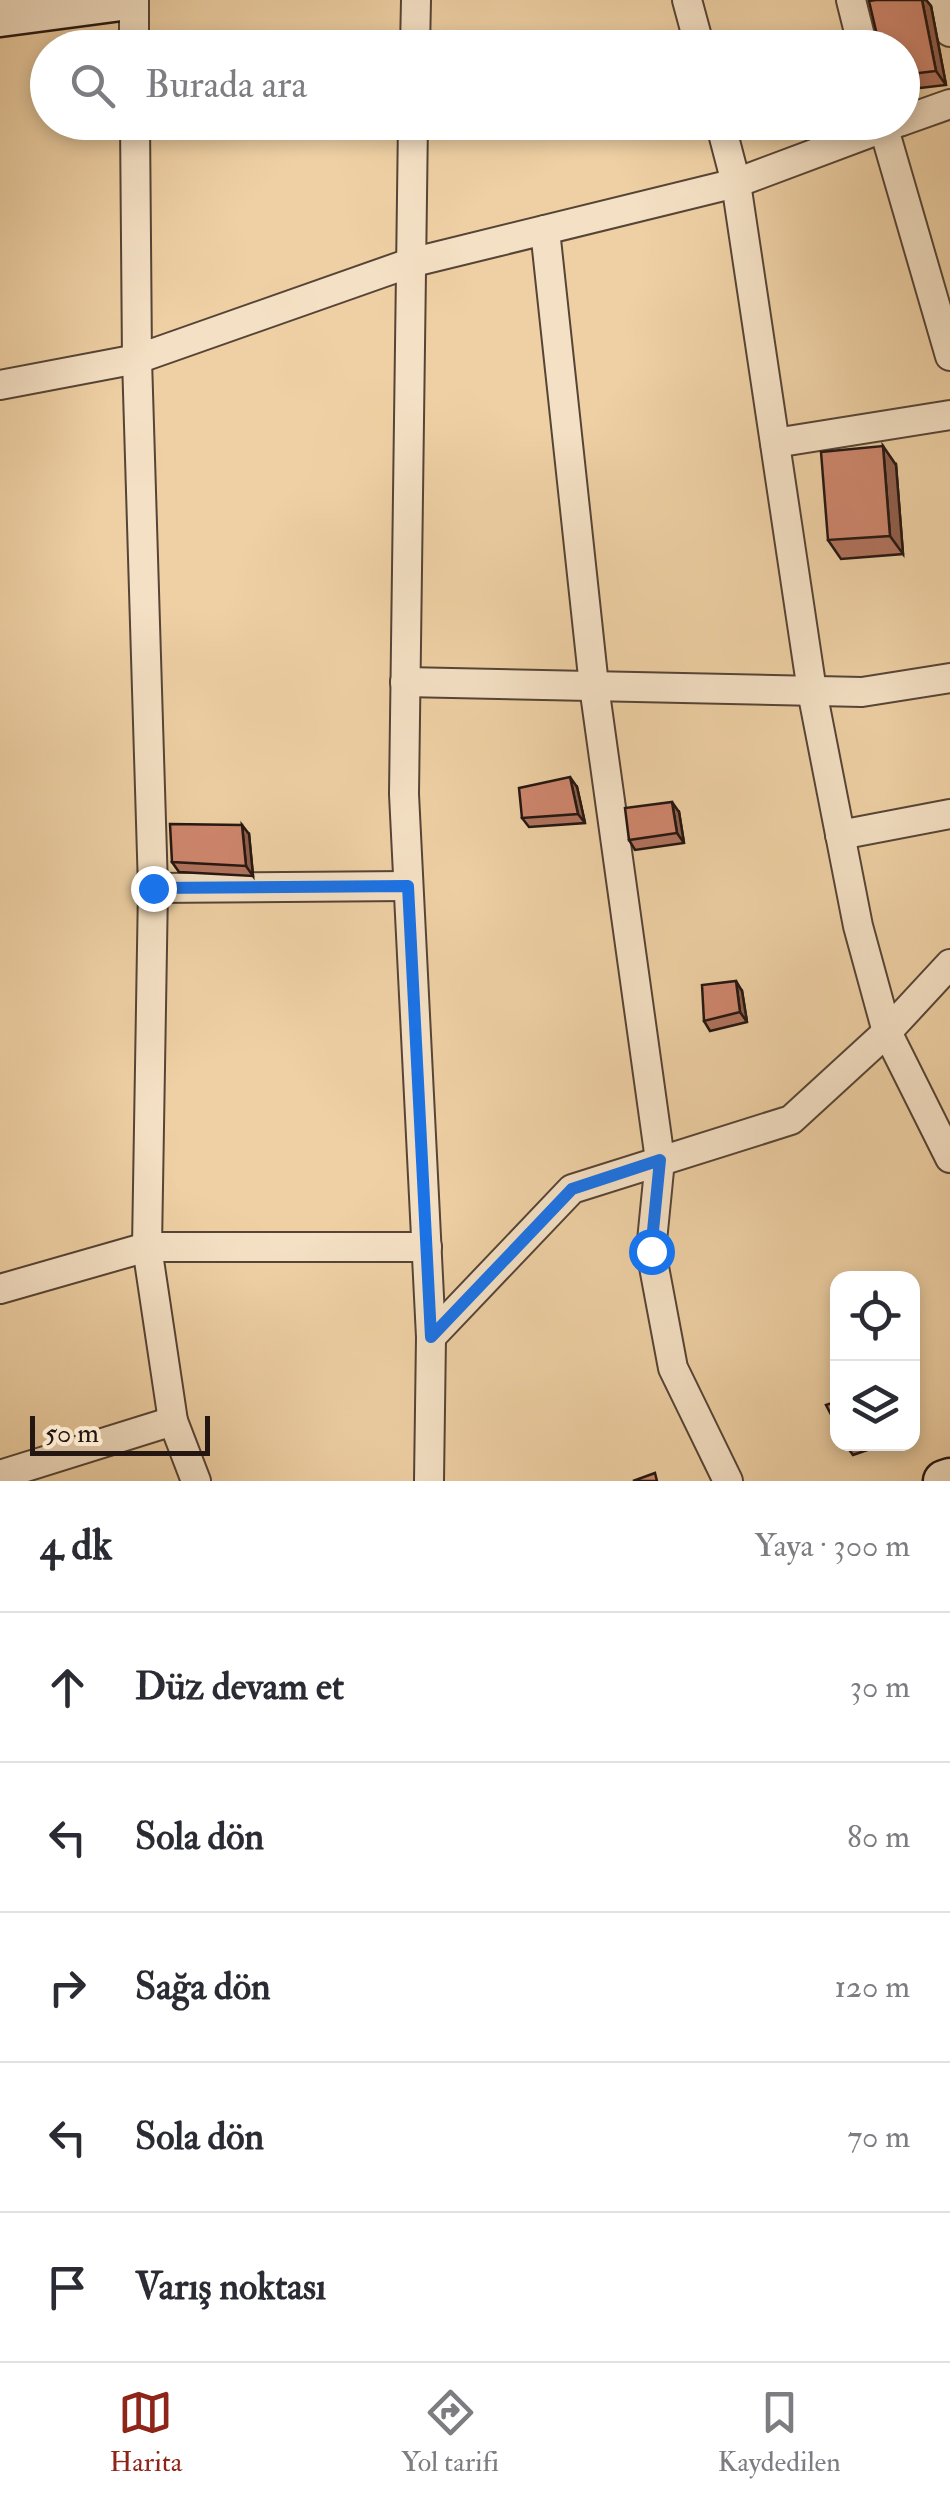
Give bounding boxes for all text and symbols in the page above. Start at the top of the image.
search box [30,30,920,140]
icon: search [65,58,120,113]
text: Burada ara [145,61,307,109]
route end [131,866,177,912]
route start [629,1229,675,1275]
map controls [830,1271,920,1451]
button: locate [830,1271,920,1361]
button: layers [830,1361,920,1451]
scale bar [30,1411,210,1456]
text: 50 m [45,1416,99,1451]
text: 4 dk [40,1520,112,1572]
text: Yaya · 300 m [755,1526,910,1566]
icon: ahead [40,1660,95,1715]
text: Düz devam et [135,1663,344,1711]
text: 30 m [850,1667,910,1707]
icon: left [40,1810,95,1865]
text: Sola dön [135,1813,264,1861]
text: 80 m [847,1817,910,1857]
icon: right [40,1960,95,2015]
text: Sağa dön [135,1963,271,2011]
text: 120 m [834,1967,910,2007]
icon: left [40,2110,95,2165]
text: Sola dön [135,2113,264,2161]
text: 70 m [847,2117,910,2157]
icon: arrive [40,2260,95,2315]
text: Varış noktası [135,2263,326,2311]
tab: Harita [109,2385,182,2480]
tab: Yol tarifi [401,2385,499,2480]
tab: Kaydedilen [718,2385,841,2480]

